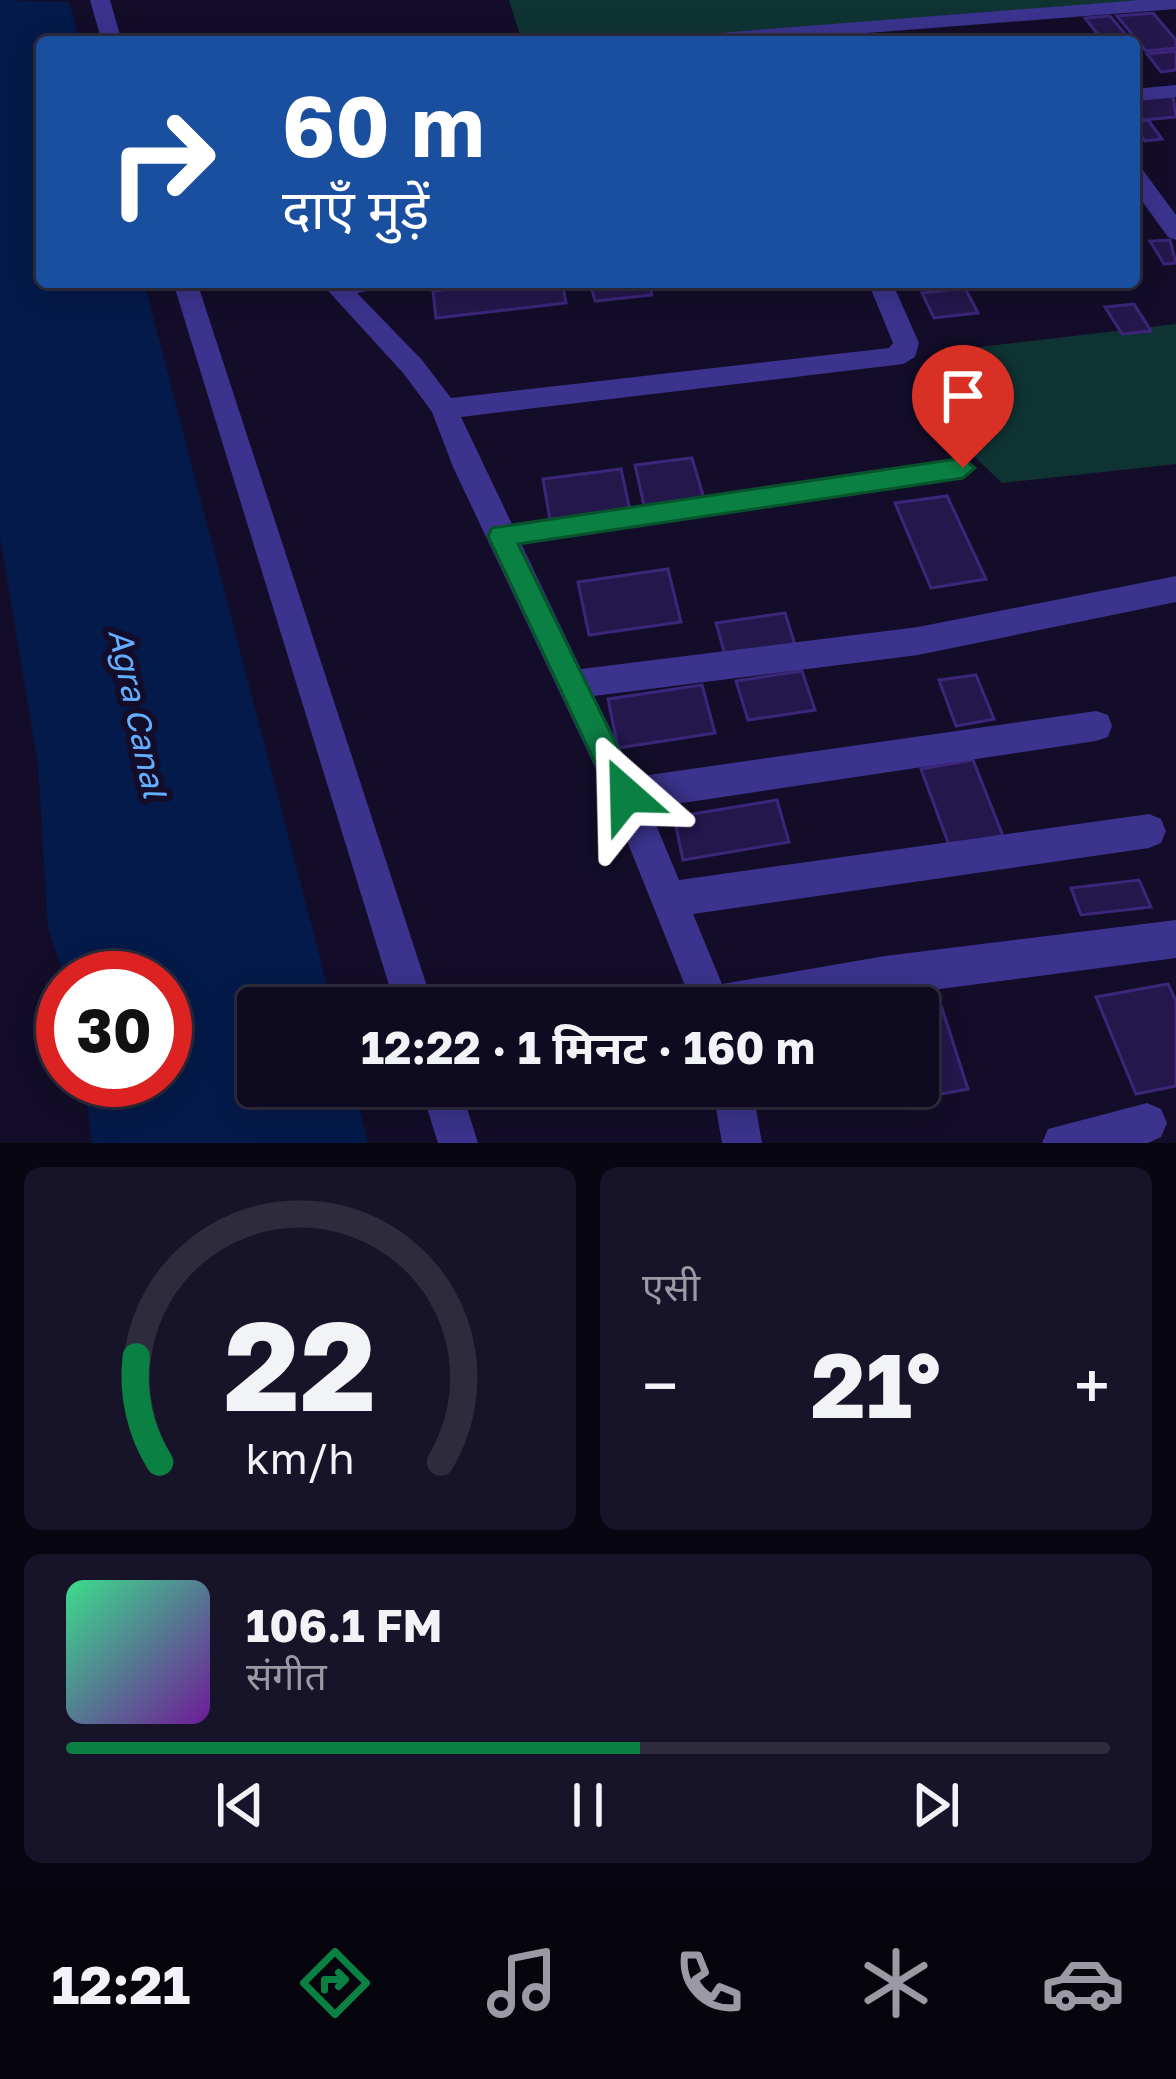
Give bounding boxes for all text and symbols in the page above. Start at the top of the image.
text: 60 m [282,75,484,175]
icon: right [84,84,240,240]
text: दाएँ मुड़ें [282,176,429,241]
pin [912,345,1014,468]
icon: arrive [930,363,996,429]
water label: Agra Canal [102,625,176,803]
position arrow [563,732,689,858]
speed limit sign: 30 [36,951,192,1107]
text: 12:22 · 1 मिनट · 160 m [361,1020,815,1074]
text: एसी [642,1263,700,1310]
text: 22 [224,1289,376,1438]
text: 21° [811,1330,941,1438]
text: − [642,1345,678,1425]
text: + [1074,1345,1110,1425]
text: km/h [245,1431,355,1482]
text: 106.1 FM [246,1598,443,1652]
text: संगीत [246,1652,327,1699]
icon: previous [207,1772,273,1838]
icon: pause [555,1772,621,1838]
icon: next [903,1772,969,1838]
icon: directions [293,1941,377,2025]
icon: music [480,1941,564,2025]
icon: phone [667,1941,751,2025]
icon: climate [854,1941,938,2025]
icon: car [1041,1941,1125,2025]
text: 12:21 [51,1951,190,2016]

